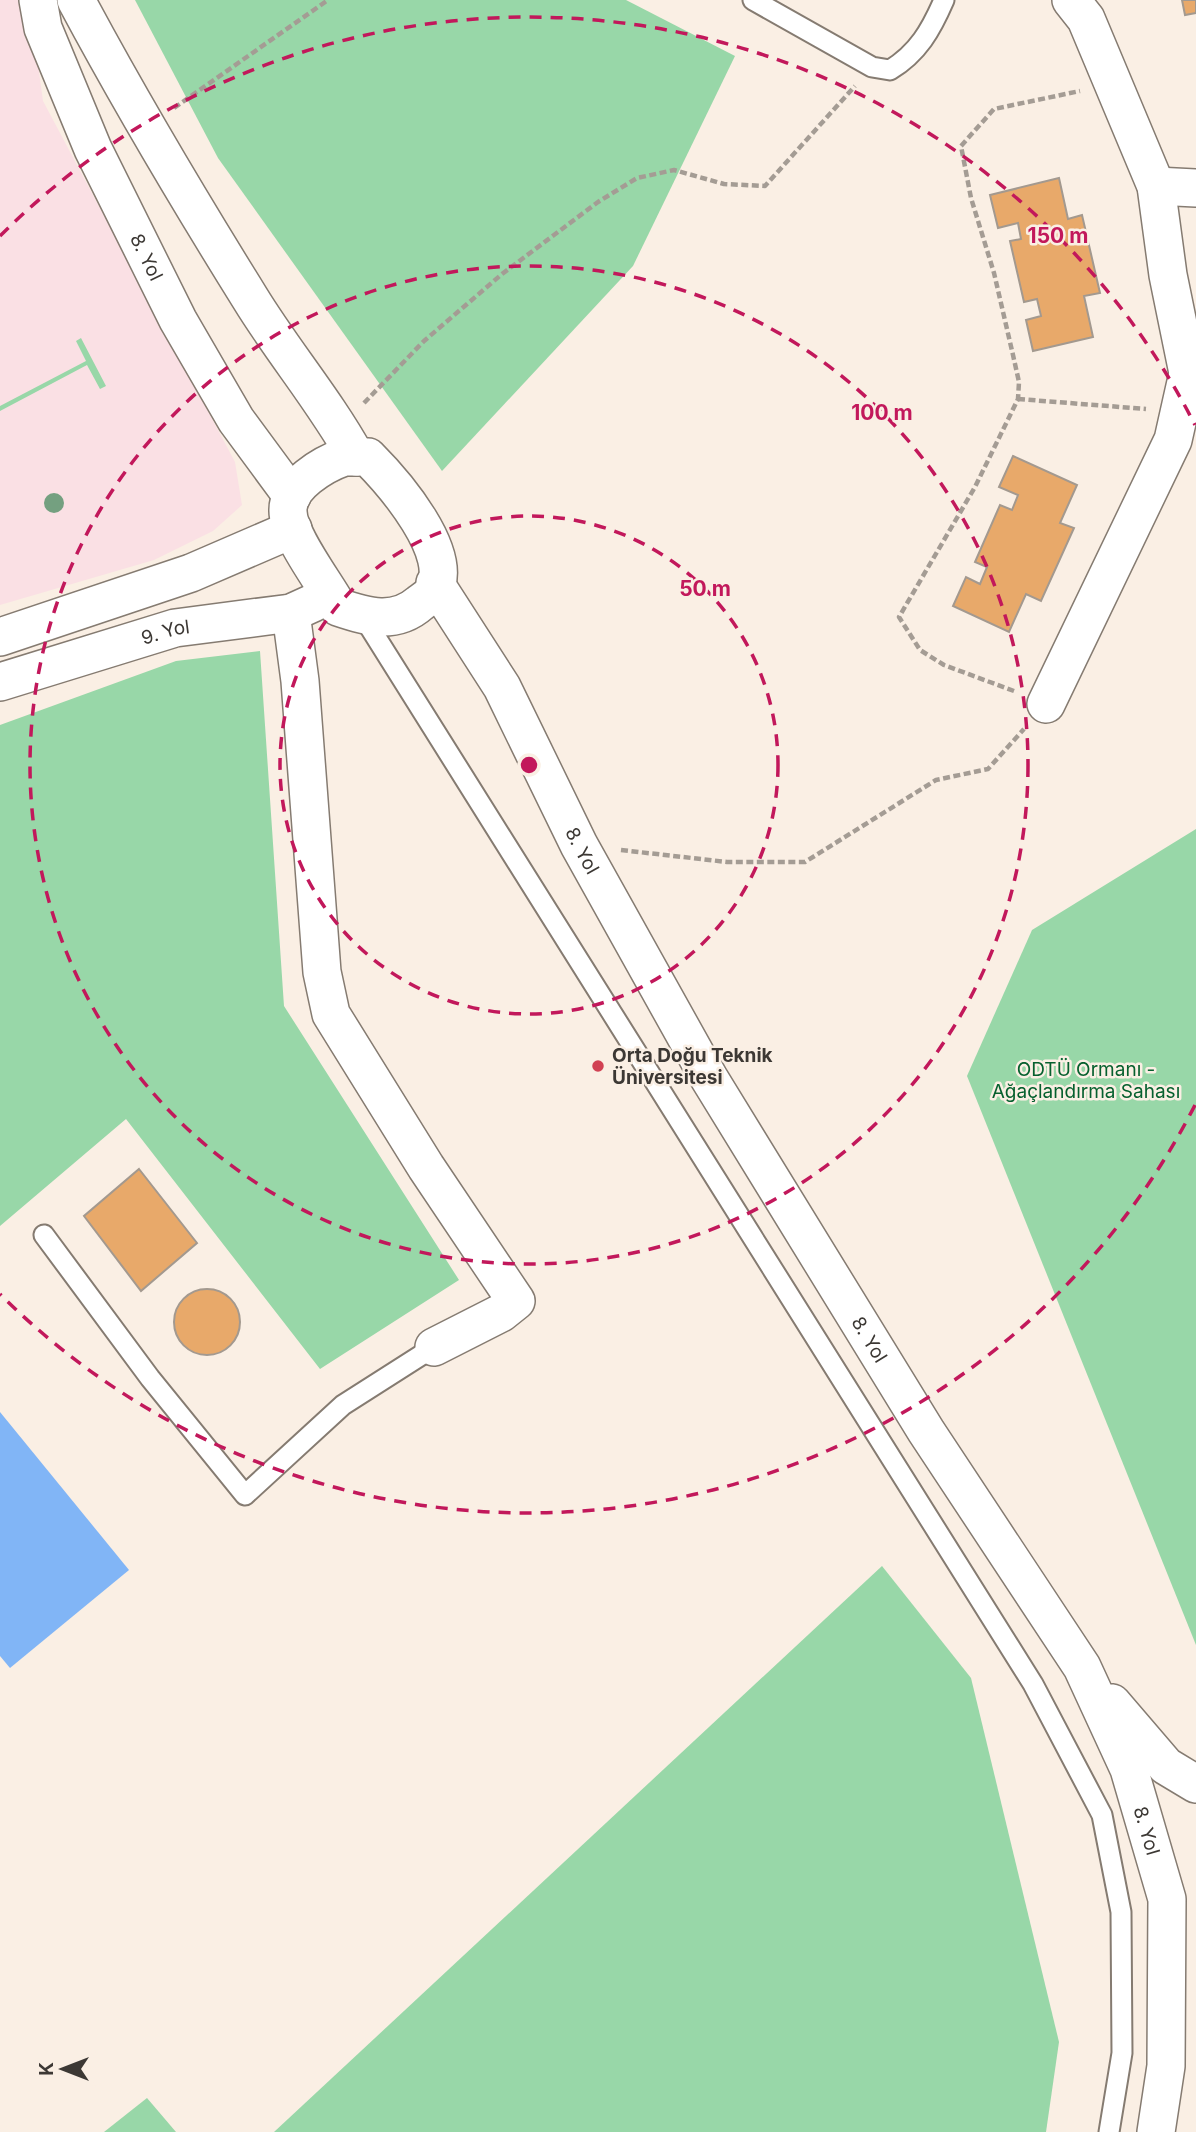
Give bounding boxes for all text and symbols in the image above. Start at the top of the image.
text: 150 m [1028,223,1088,248]
street label: 8. Yol [125,230,168,284]
text: 100 m [851,400,913,425]
text: 50 m [679,576,731,601]
street label: 9. Yol [138,615,191,649]
centre of rings [517,753,541,777]
street label: 8. Yol [561,824,604,878]
place label: Orta Doğu Teknik Üniversitesi [612,1044,773,1089]
marker: Orta Doğu Teknik Üniversitesi [590,1058,606,1074]
park label: ODTÜ Ormanı - Ağaçlandırma Sahası [992,1058,1180,1103]
street label: 8. Yol [847,1312,892,1366]
street label: 8. Yol [1129,1804,1165,1858]
north arrow [28,2034,98,2104]
text: K [35,2062,58,2076]

